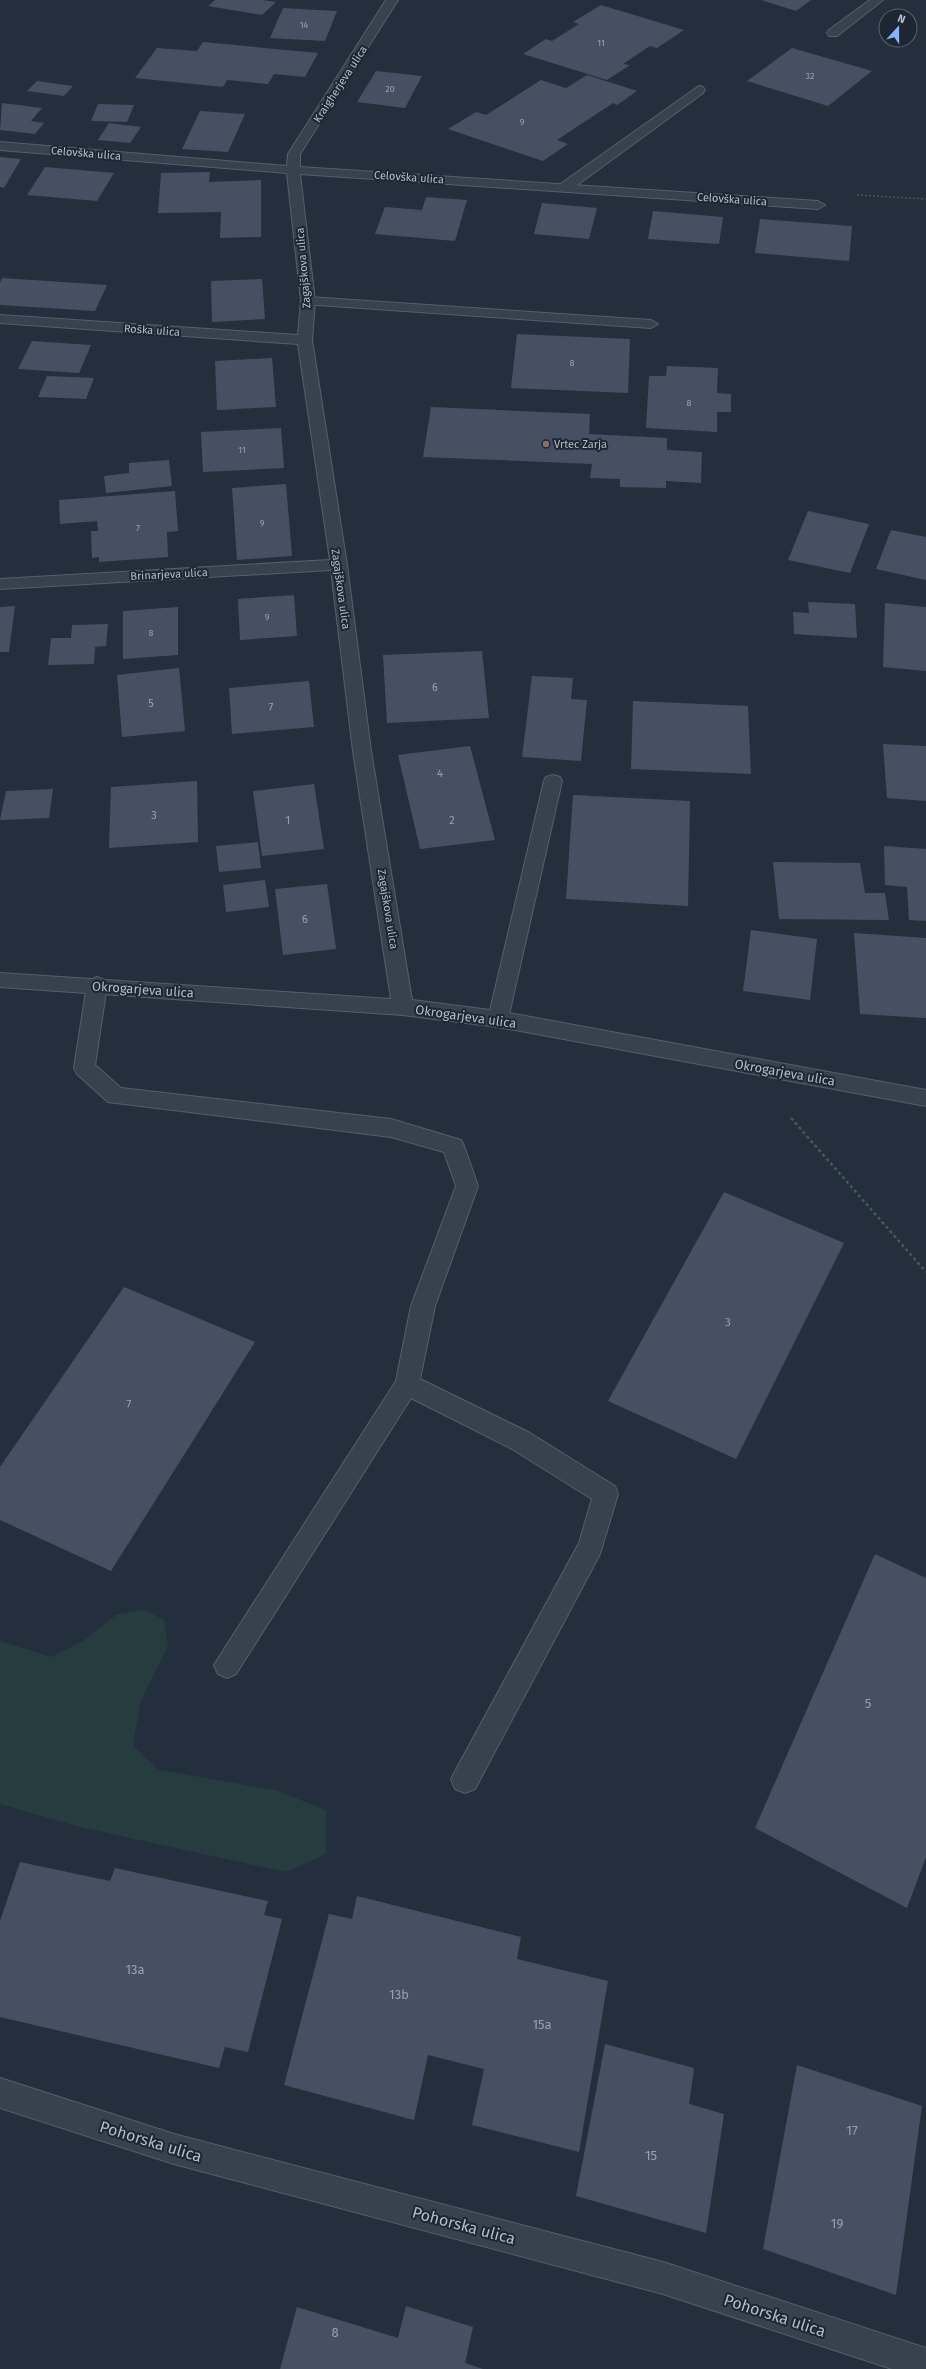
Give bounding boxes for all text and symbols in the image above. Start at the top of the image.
north arrow [878,8,918,48]
text: N [896,12,907,27]
house number: 14 [300,20,309,30]
house number: 11 [597,38,605,48]
street label: Kraigherjeva ulica [311,44,370,125]
house number: 32 [806,71,814,81]
house number: 20 [385,84,395,94]
house number: 9 [520,117,525,127]
street label: Celovška ulica [50,144,121,163]
street label: Celovška ulica [374,169,444,186]
street label: Celovška ulica [697,191,767,208]
street label: Zagajškova ulica [293,227,314,309]
street label: Roška ulica [123,322,181,339]
house number: 8 [570,358,575,368]
house number: 8 [687,398,692,408]
place label: Vrtec Zarja [554,438,607,451]
marker: Vrtec Zarja [541,439,551,449]
house number: 11 [238,445,246,455]
house number: 9 [260,518,265,528]
house number: 7 [136,523,140,533]
street label: Zagajškova ulica [328,548,353,630]
street label: Brinarjeva ulica [130,566,208,583]
house number: 9 [265,612,270,622]
house number: 8 [149,628,154,638]
house number: 6 [432,681,438,694]
house number: 5 [148,697,154,710]
house number: 7 [269,701,274,714]
house number: 4 [437,767,443,780]
house number: 3 [151,809,157,822]
house number: 1 [286,814,290,827]
house number: 2 [449,814,455,827]
street label: Zagajškova ulica [375,868,400,950]
house number: 6 [302,913,308,926]
street label: Okrogarjeva ulica [92,978,194,1001]
street label: Okrogarjeva ulica [414,1002,517,1031]
street label: Okrogarjeva ulica [733,1056,836,1089]
house number: 3 [725,1316,731,1329]
house number: 7 [127,1398,132,1411]
house number: 5 [865,1696,871,1711]
house number: 13a [125,1962,145,1977]
house number: 13b [389,1987,409,2002]
house number: 15a [532,2017,552,2032]
street label: Pohorska ulica [97,2117,204,2166]
house number: 17 [846,2123,858,2138]
house number: 15 [645,2148,657,2163]
street label: Pohorska ulica [410,2203,517,2248]
house number: 19 [831,2216,843,2231]
street label: Pohorska ulica [722,2290,828,2341]
house number: 8 [331,2325,339,2340]

